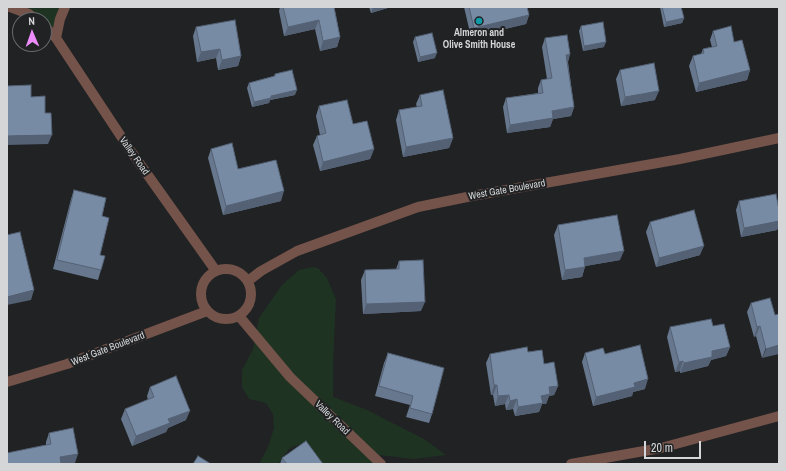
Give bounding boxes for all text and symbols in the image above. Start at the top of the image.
north arrow [12,12,52,52]
text: N [28,14,35,28]
marker: Almeron and Olive Smith House [474,16,484,26]
place label: Almeron and Olive Smith House [443,27,515,50]
street label: Valley Road [117,135,151,177]
street label: West Gate Boulevard [468,177,546,203]
street label: West Gate Boulevard [70,329,146,369]
street label: Valley Road [312,399,352,437]
scale bar [646,433,703,459]
text: 20 m [651,440,673,456]

